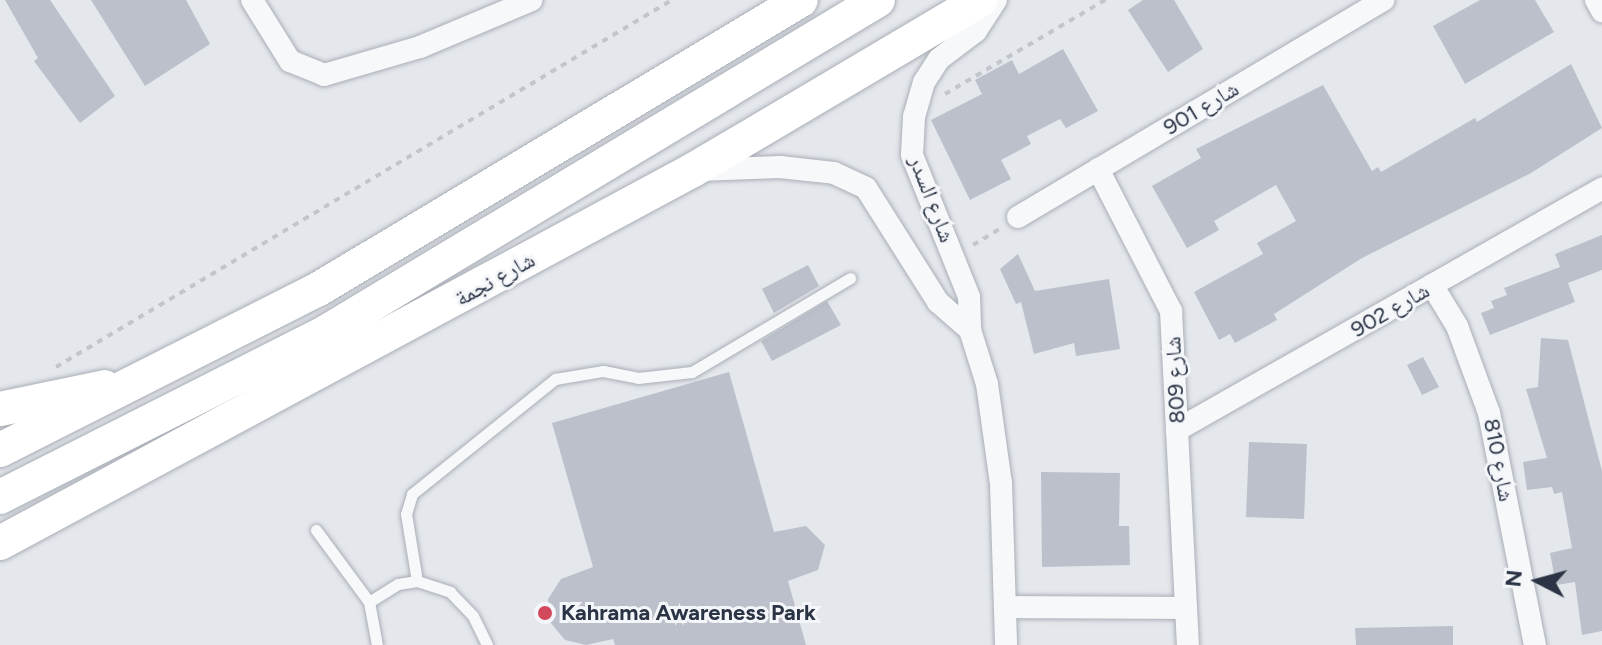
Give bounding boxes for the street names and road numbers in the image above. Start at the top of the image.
street label: شارع 901 [1159,75,1243,141]
street label: شارع السدر [903,152,961,246]
street label: شارع نجمة [451,246,539,312]
street label: شارع 902 [1346,277,1434,343]
street label: شارع 809 [1160,336,1190,424]
street label: شارع 810 [1478,416,1520,504]

